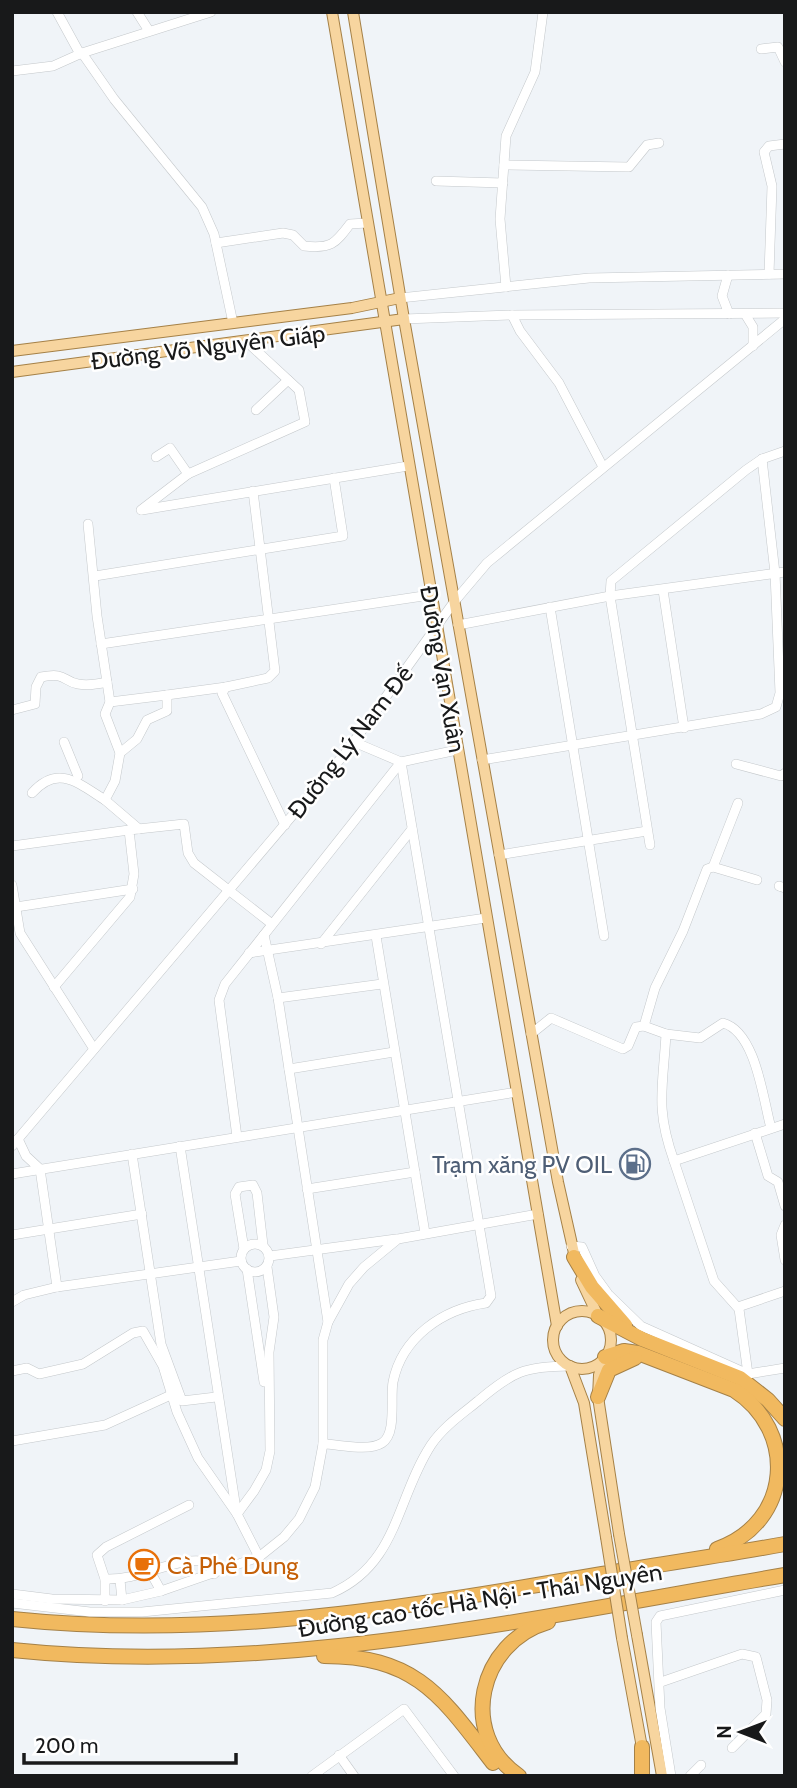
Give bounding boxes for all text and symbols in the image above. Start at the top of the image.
street label: Đường Võ Nguyên Giáp [89,318,327,376]
street label: Đường Vạn Xuân [414,583,472,755]
street label: Đường Lý Nam Đế [281,659,419,824]
fuel station icon: Trạm xăng PV OIL [618,1147,652,1181]
place label: Trạm xăng PV OIL [432,1150,612,1179]
cafe icon: Cà Phê Dung [127,1548,161,1582]
place label: Cà Phê Dung [167,1551,299,1580]
street label: Đường cao tốc Hà Nội - Thái Nguyên [296,1557,664,1643]
north arrow [706,1697,776,1767]
scale bar [24,1722,236,1766]
text: N [713,1725,736,1739]
text: 200 m [35,1733,98,1758]

